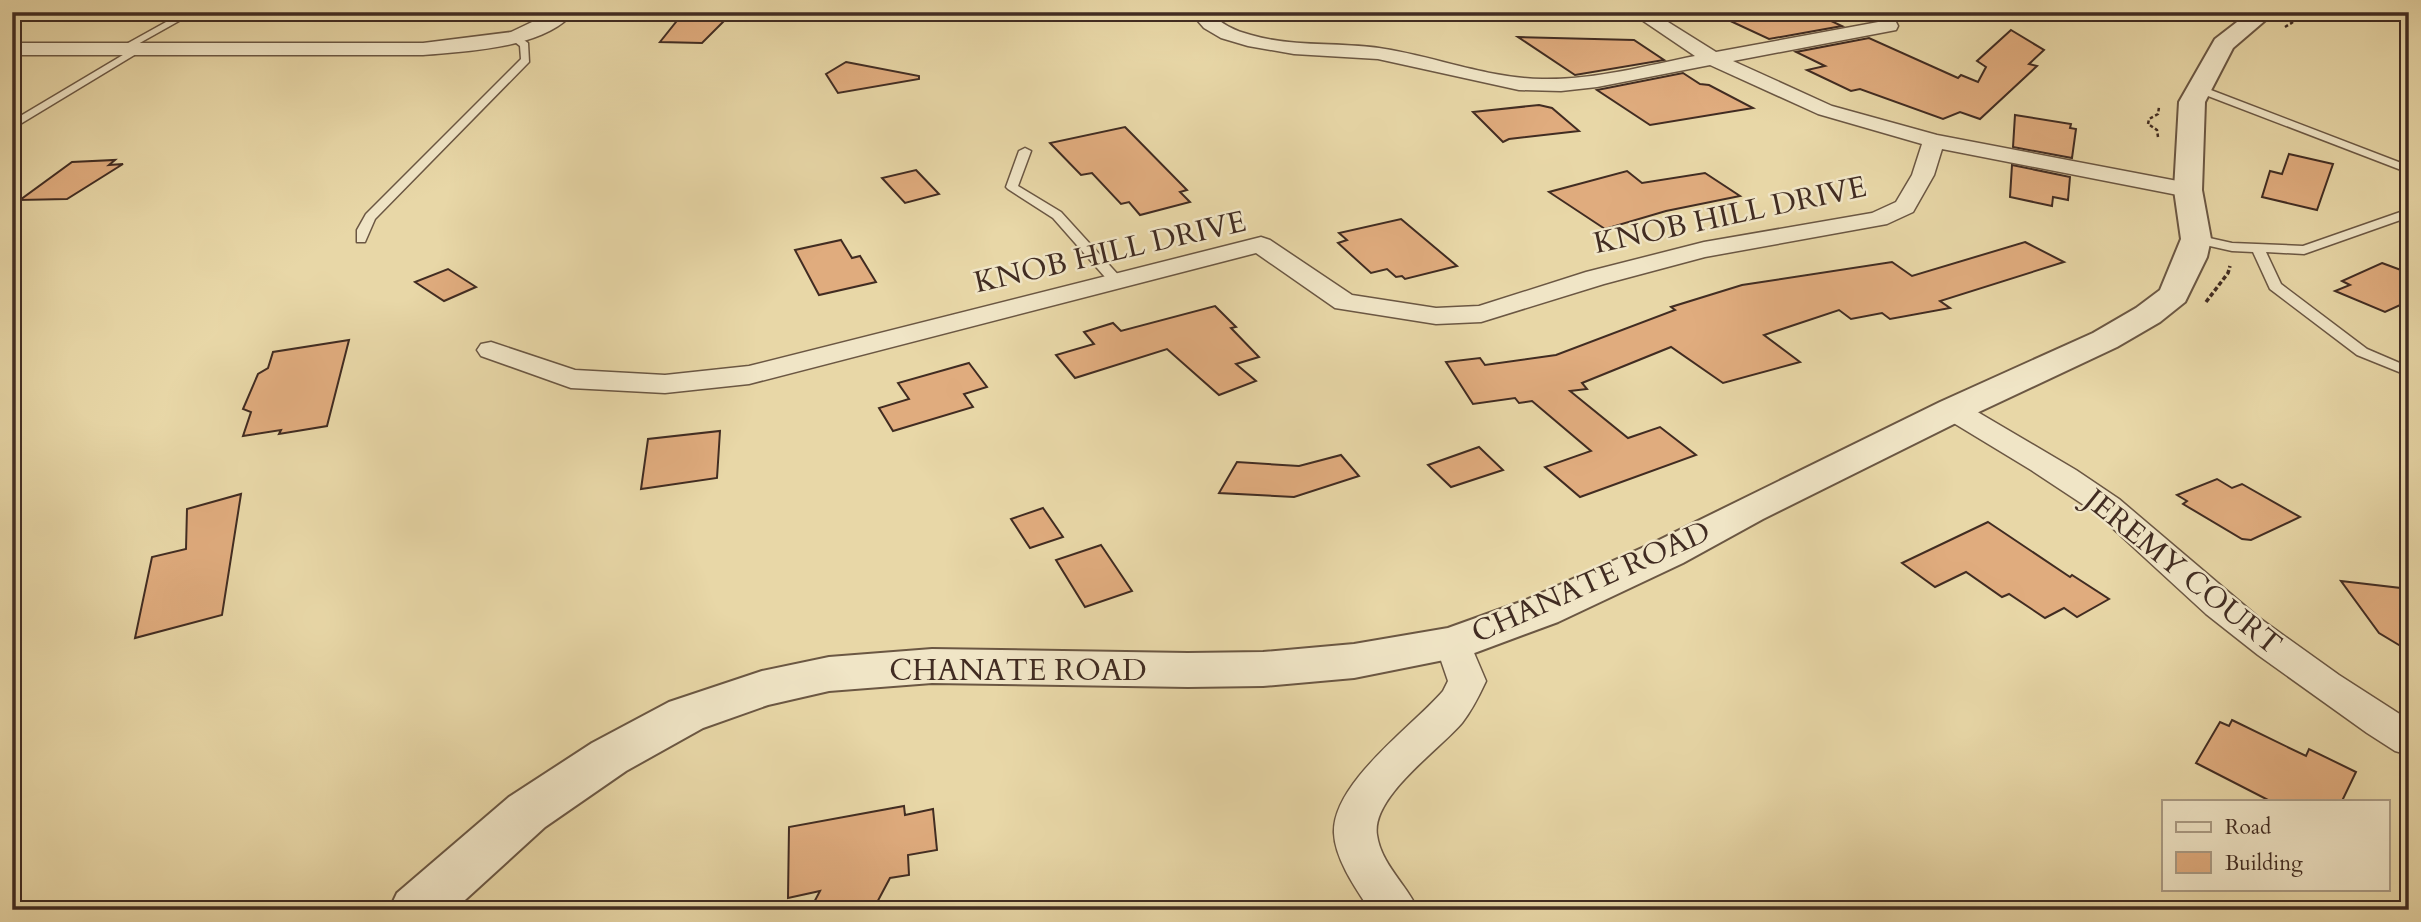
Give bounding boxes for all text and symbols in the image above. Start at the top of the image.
street label: KNOB HILL DRIVE [1590,166,1870,264]
street label: KNOB HILL DRIVE [970,201,1250,303]
street label: JEREMY COURT [2073,477,2290,664]
street label: CHANATE ROAD [1465,511,1717,653]
street label: CHANATE ROAD [889,650,1147,691]
legend [2162,800,2390,890]
text: Road [2225,813,2271,842]
text: Building [2225,849,2303,878]

